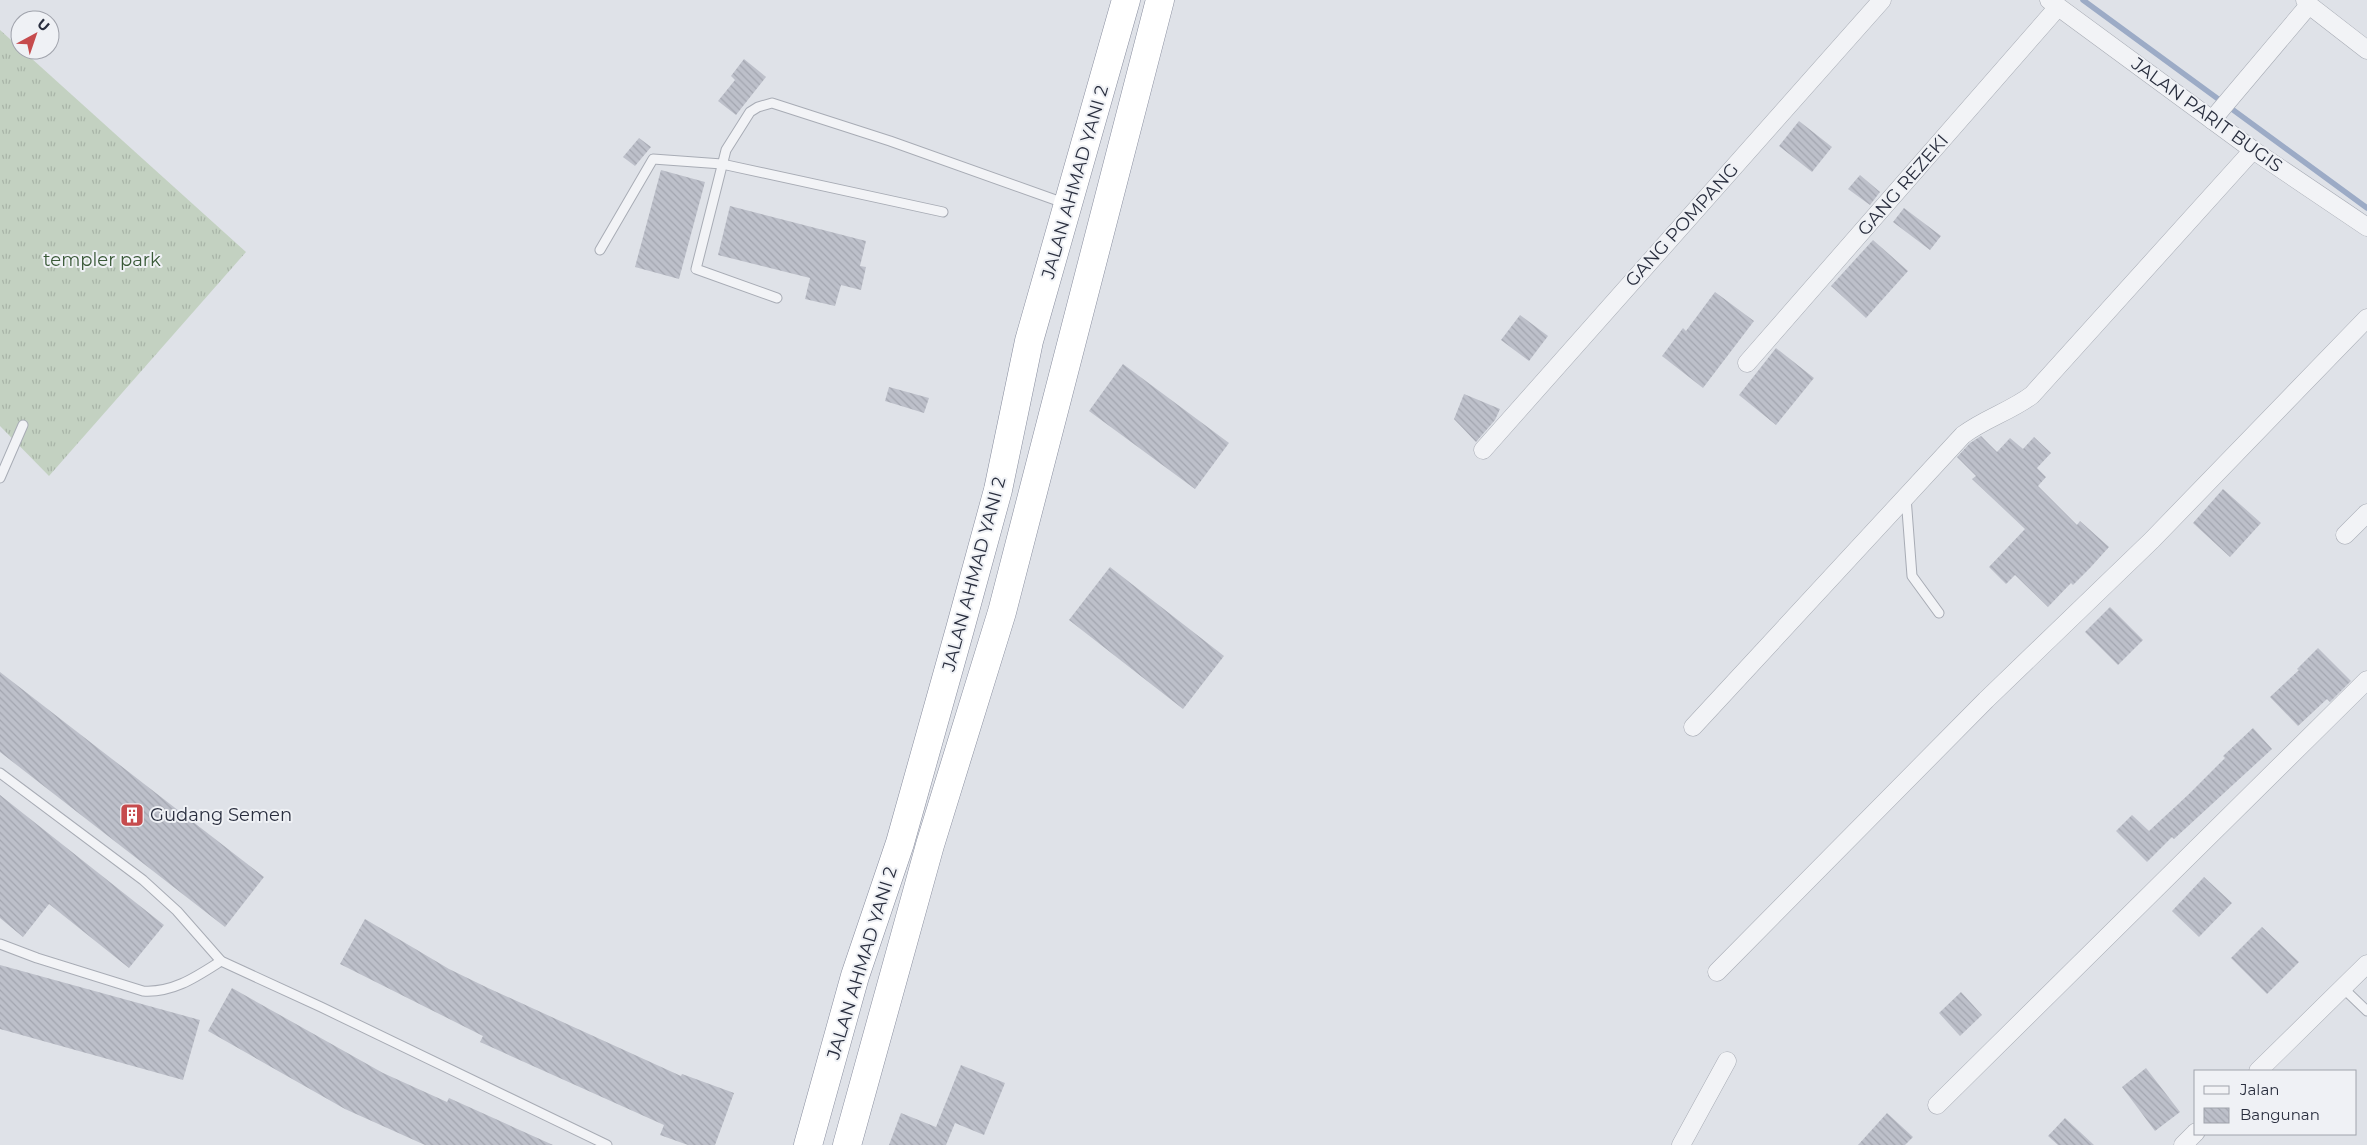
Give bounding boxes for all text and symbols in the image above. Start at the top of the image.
north arrow [10,10,60,60]
text: U [33,15,53,35]
street label: JALAN PARIT BUGIS [2126,52,2287,177]
street label: JALAN AHMAD YANI 2 [1037,83,1113,282]
street label: GANG REZEKI [1853,130,1953,240]
street label: GANG POMPANG [1621,159,1743,291]
park label: templer park [43,249,161,271]
street label: JALAN AHMAD YANI 2 [937,474,1011,675]
building icon: Gudang Semen [119,802,145,828]
place label: Gudang Semen [150,804,292,826]
street label: JALAN AHMAD YANI 2 [822,864,902,1063]
legend [2194,1070,2357,1135]
text: Jalan [2239,1080,2279,1099]
text: Bangunan [2240,1105,2320,1124]

